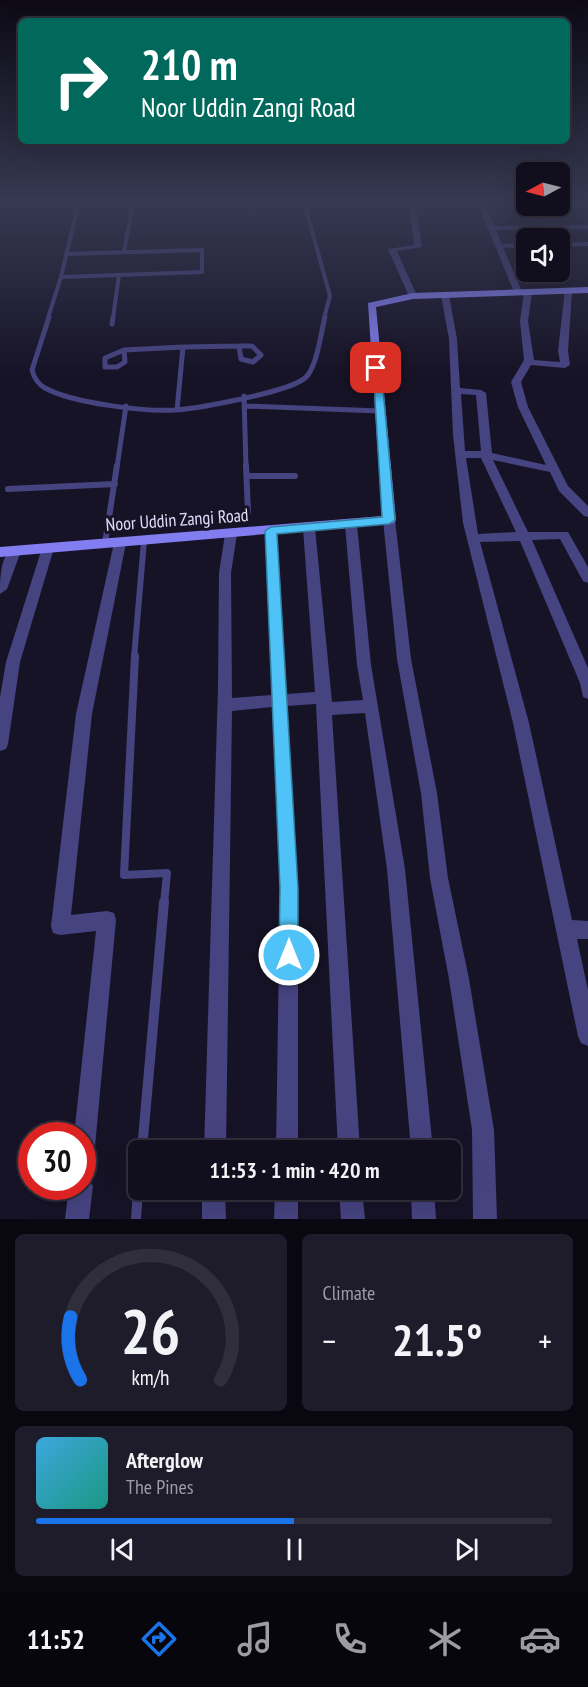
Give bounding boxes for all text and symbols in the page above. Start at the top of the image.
text: 210 m [141,37,238,92]
icon: right [42,42,120,120]
text: Noor Uddin Zangi Road [141,90,356,124]
north arrow [516,162,570,216]
map controls [516,162,570,282]
button: sound [516,228,570,282]
pin [350,342,401,393]
icon: arrive [359,351,392,384]
street label: Noor Uddin Zangi Road [105,503,249,536]
position arrow [257,923,321,987]
speed limit sign: 30 [18,1122,96,1200]
text: 11:53 · 1 min · 420 m [209,1156,380,1184]
text: Climate [323,1280,375,1306]
text: 26 [121,1290,181,1371]
text: 21.5° [392,1310,482,1368]
text: − [323,1319,336,1362]
text: + [538,1319,552,1362]
text: km/h [132,1363,170,1391]
text: Afterglow [126,1446,203,1474]
text: The Pines [126,1474,193,1500]
icon: previous [106,1533,139,1566]
icon: pause [278,1533,311,1566]
icon: next [450,1533,483,1566]
icon: directions [138,1618,180,1660]
icon: music [234,1618,276,1660]
icon: phone [329,1618,371,1660]
icon: climate [424,1618,466,1660]
icon: car [519,1618,561,1660]
text: 11:52 [27,1622,85,1656]

